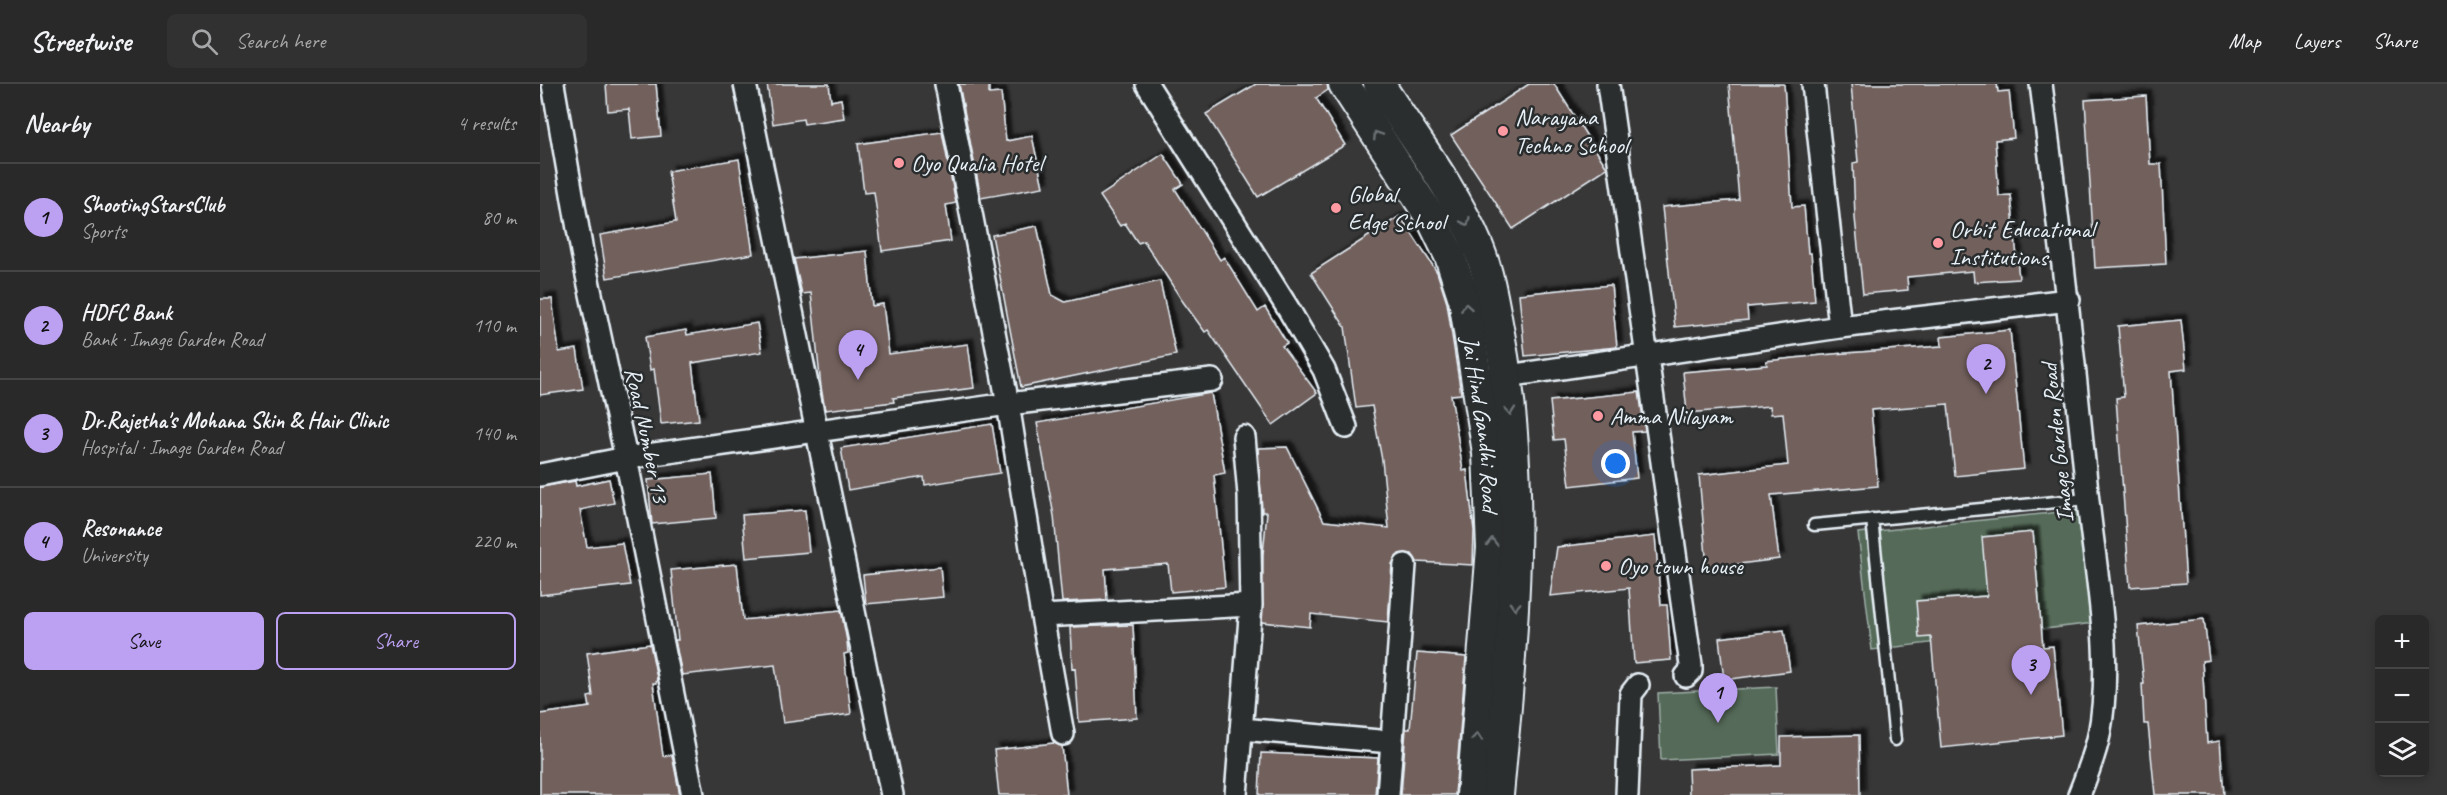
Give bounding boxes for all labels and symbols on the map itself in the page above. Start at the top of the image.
place label: Narayana Techno School [1515,102,1632,160]
marker: Narayana Techno School [1496,124,1510,138]
one-way arrow [1373,131,1385,141]
place label: Oyo Qualia Hotel [911,148,1047,178]
marker: Oyo Qualia Hotel [892,156,906,170]
place label: Global Edge School [1348,179,1449,237]
marker: Global Edge School [1329,201,1343,215]
place label: Orbit Educational Institutions [1950,214,2098,272]
one-way arrow [1459,216,1471,227]
marker: Orbit Educational Institutions [1931,236,1945,250]
one-way arrow [1460,302,1472,312]
pin: 4 [838,330,878,380]
street label: Jai Hind Gandhi Road [1455,333,1506,516]
pin: 2 [1966,344,2006,394]
street label: Image Garden Road [2033,358,2080,524]
street label: Road Number 13 [618,365,676,507]
place label: Amma Nilayam [1610,401,1734,431]
one-way arrow [1503,407,1516,416]
marker: Amma Nilayam [1591,409,1605,423]
your location [1601,449,1630,478]
one-way arrow [1485,538,1498,547]
place label: Oyo town house [1618,551,1745,581]
marker: Oyo town house [1599,559,1613,573]
one-way arrow [1508,601,1521,610]
pin: 3 [2012,646,2050,695]
pin: 1 [1698,674,1738,723]
one-way arrow [1470,732,1483,741]

